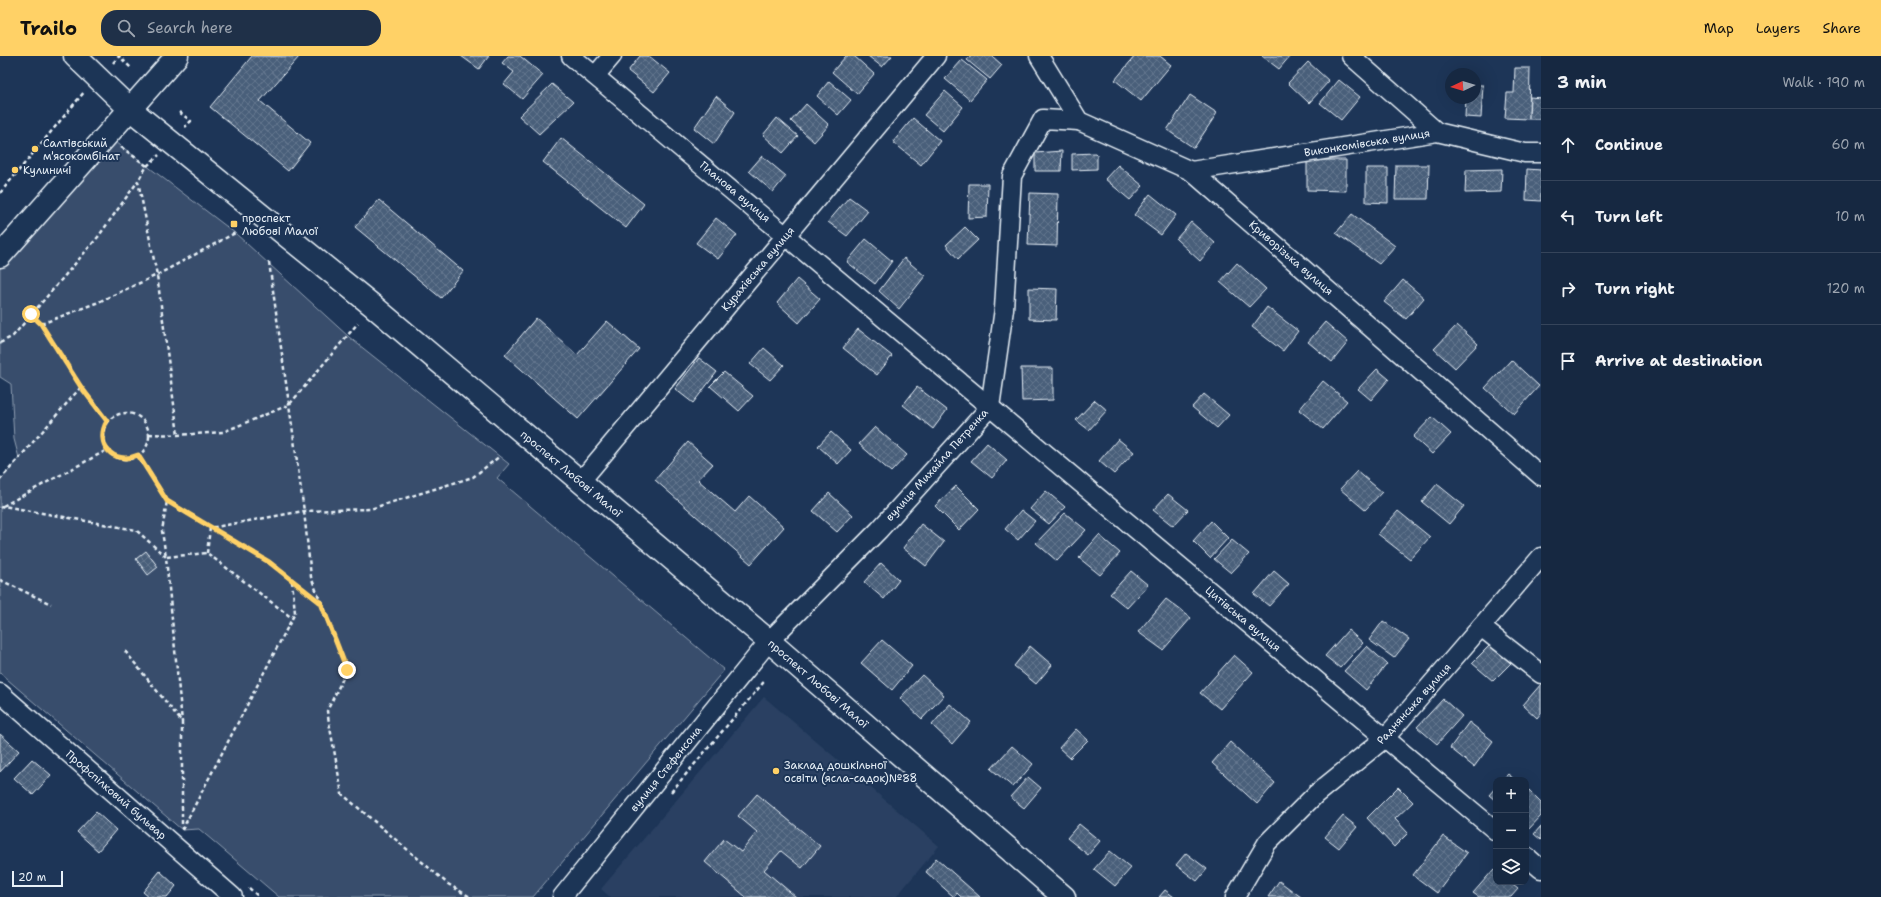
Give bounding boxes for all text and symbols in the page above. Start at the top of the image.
search box [101,10,381,46]
text: Trailo [20,16,77,41]
icon: search [115,17,137,39]
text: Search here [147,18,233,38]
text: Map [1704,19,1734,37]
text: Layers [1756,19,1800,37]
text: Share [1822,19,1861,37]
north arrow [1445,68,1481,104]
text: 3 min [1557,71,1607,93]
text: Walk · 190 m [1783,74,1865,91]
street label: Виконкомівська вулиця [1303,126,1431,160]
icon: ahead [1557,134,1579,156]
text: Continue [1595,135,1663,155]
place label: Салтівський м'ясокомбінат [43,136,120,164]
text: 60 m [1832,136,1865,153]
marker: Салтівський м'ясокомбінат [30,144,40,154]
street label: Планова вулиця [696,158,774,226]
place label: Кулиничі [23,163,71,178]
marker: Кулиничі [10,165,20,175]
icon: left [1557,206,1579,228]
text: Turn left [1595,207,1663,227]
text: 10 m [1835,208,1865,225]
place label: проспект Любові Малої [242,211,319,239]
street label: Криворізька вулиця [1246,217,1336,299]
marker: проспект Любові Малої [229,219,239,229]
street label: Курахівська вулиця [718,224,798,314]
icon: right [1557,278,1579,300]
text: Turn right [1595,279,1675,299]
text: 120 m [1827,280,1865,297]
route start [22,305,40,323]
icon: arrive [1557,350,1579,372]
text: Arrive at destination [1595,351,1763,371]
street label: вулиця Михайла Петренка [882,405,992,524]
street label: проспект Любові Малої [517,427,626,521]
street label: Цитівська вулиця [1202,583,1284,655]
street label: проспект Любові Малої [765,636,872,732]
street label: Раднянська вулиця [1374,660,1454,748]
route end [338,661,356,679]
street label: вулиця Стефенсона [627,723,705,815]
street label: Профспілковий бульвар [62,747,170,843]
place label: Заклад дошкільної освіти (ясла-садок)№88 [784,758,917,786]
marker: Заклад дошкільної освіти (ясла-садок)№88 [771,766,781,776]
map controls [1493,777,1529,885]
button: + [1493,777,1529,813]
button: − [1493,813,1529,849]
button: layers [1493,849,1529,885]
scale bar [12,869,63,888]
text: 20 m [18,870,46,885]

